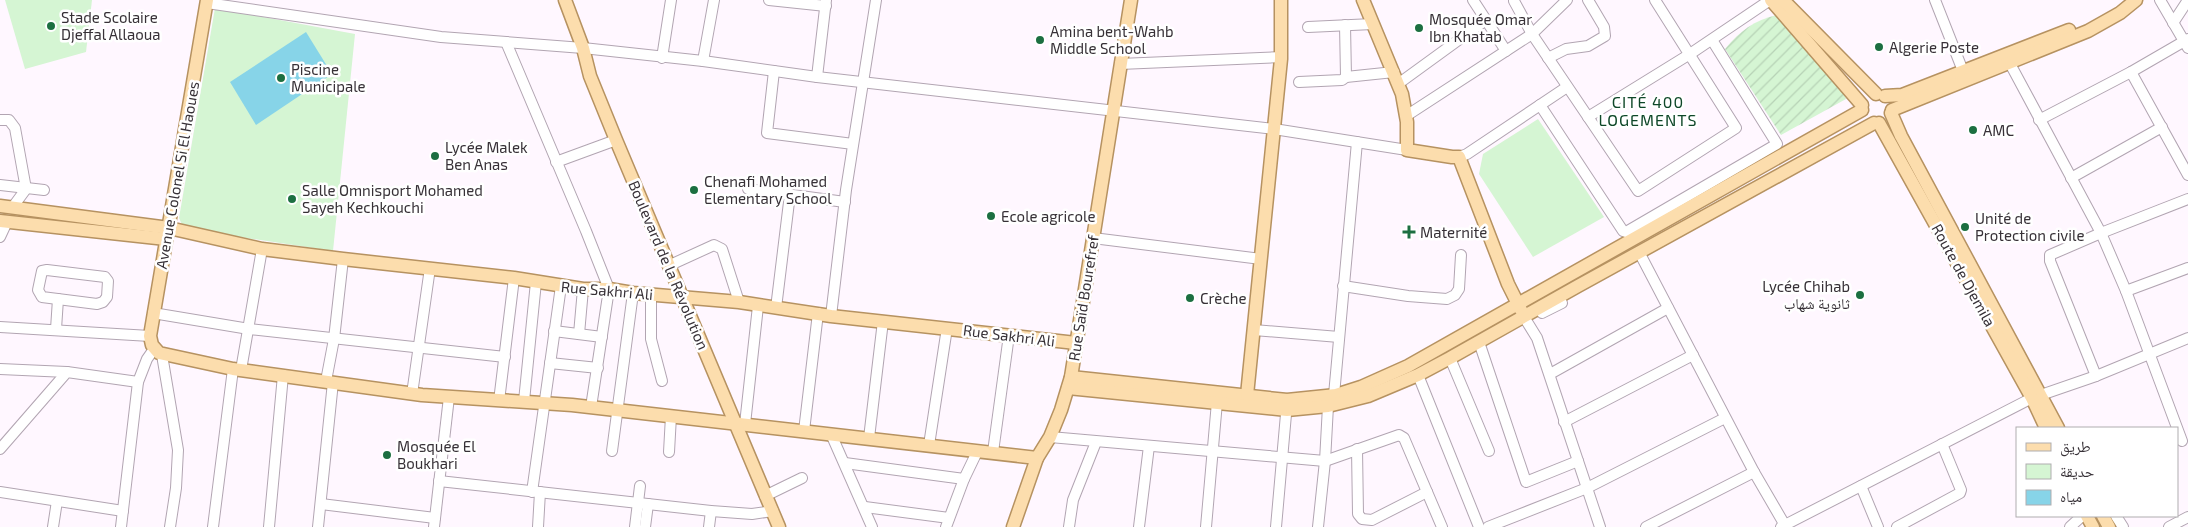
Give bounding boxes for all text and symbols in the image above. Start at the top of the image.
place label: Stade Scolaire Djeffal Allaoua [61,8,161,44]
place label: Mosquée Omar Ibn Khatab [1429,10,1532,45]
marker: Stade Scolaire Djeffal Allaoua [45,20,57,32]
place label: Amina bent-Wahb Middle School [1050,22,1174,57]
marker: Mosquée Omar Ibn Khatab [1413,22,1425,34]
marker: Amina bent-Wahb Middle School [1034,34,1046,46]
place label: Algerie Poste [1889,38,1979,56]
marker: Algerie Poste [1873,41,1885,53]
place label: Piscine Municipale [291,60,366,95]
marker: Piscine Municipale [275,72,287,84]
street label: Avenue Colonel Si El Haoues [152,80,202,270]
district label: CITÉ 400 LOGEMENTS [1598,92,1698,129]
place label: AMC [1983,121,2014,139]
marker: AMC [1967,124,1979,136]
place label: Lycée Malek Ben Anas [445,138,528,173]
marker: Lycée Malek Ben Anas [429,150,441,162]
place label: Chenafi Mohamed Elementary School [704,172,832,207]
street label: Boulevard de la Révolution [625,178,713,352]
place label: Salle Omnisport Mohamed Sayeh Kechkouchi [302,181,483,216]
marker: Chenafi Mohamed Elementary School [688,184,700,196]
marker: Salle Omnisport Mohamed Sayeh Kechkouchi [286,193,298,205]
place label: Ecole agricole [1001,207,1096,225]
place label: Unité de Protection civile [1975,209,2085,244]
marker: Ecole agricole [985,210,997,222]
street label: Route de Djemila [1927,220,2000,330]
marker: Unité de Protection civile [1959,221,1971,233]
place label: Maternité [1420,223,1487,241]
marker: Maternité [1402,225,1416,239]
street label: Rue Saïd Bourefref [1064,234,1102,362]
street label: Rue Sakhri Ali [560,277,654,303]
place label: Lycée Chihab ثانوية شهاب [1762,277,1850,313]
place label: Crèche [1200,289,1247,307]
marker: Lycée Chihab ثانوية شهاب [1854,289,1866,301]
marker: Crèche [1184,292,1196,304]
street label: Rue Sakhri Ali [962,320,1056,350]
legend [2016,427,2178,517]
place label: Mosquée El Boukhari [397,437,476,472]
text: طريق [2060,437,2091,457]
marker: Mosquée El Boukhari [381,449,393,461]
text: حديقة [2060,462,2095,480]
text: مياه [2060,487,2082,505]

